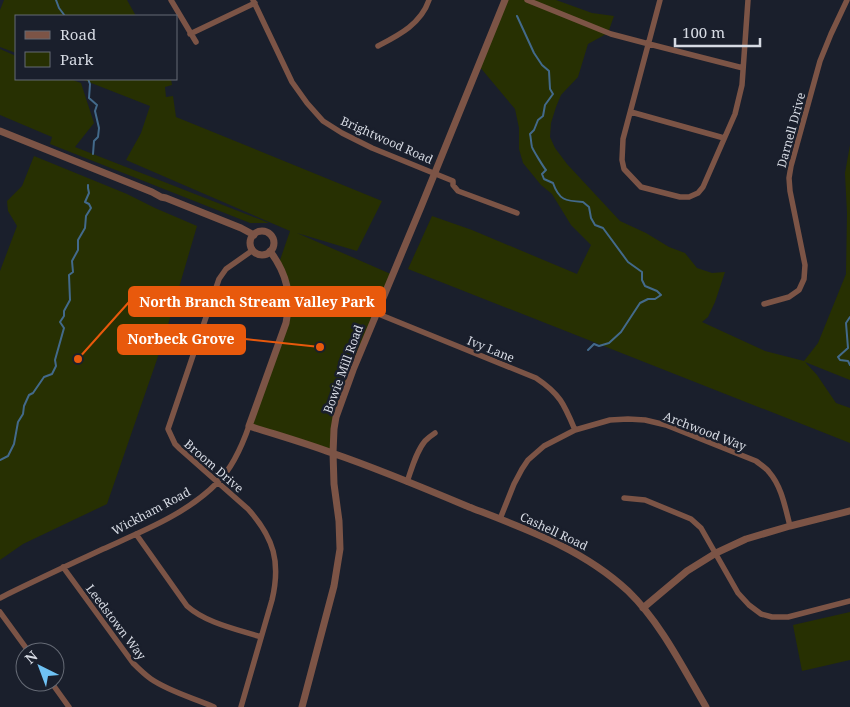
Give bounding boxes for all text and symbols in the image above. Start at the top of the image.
legend [15,15,178,80]
scale bar [675,15,760,47]
text: 100 m [682,22,725,42]
text: Road [60,24,96,44]
text: Park [60,49,94,69]
street label: Darnell Drive [773,90,809,170]
street label: Brightwood Road [338,112,436,168]
callout: North Branch Stream Valley Park [129,287,385,316]
text: North Branch Stream Valley Park [139,292,375,311]
street label: Bowie Mill Road [319,322,367,416]
callout: Norbeck Grove [118,325,245,354]
text: Norbeck Grove [127,329,235,348]
street label: Ivy Lane [465,332,517,366]
street label: Archwood Way [661,407,749,455]
street label: Broom Drive [181,436,247,496]
street label: Wickham Road [109,483,194,539]
street label: Cashell Road [517,508,591,554]
street label: Leedstown Way [82,581,150,663]
north arrow [15,642,65,692]
text: N [21,646,41,668]

